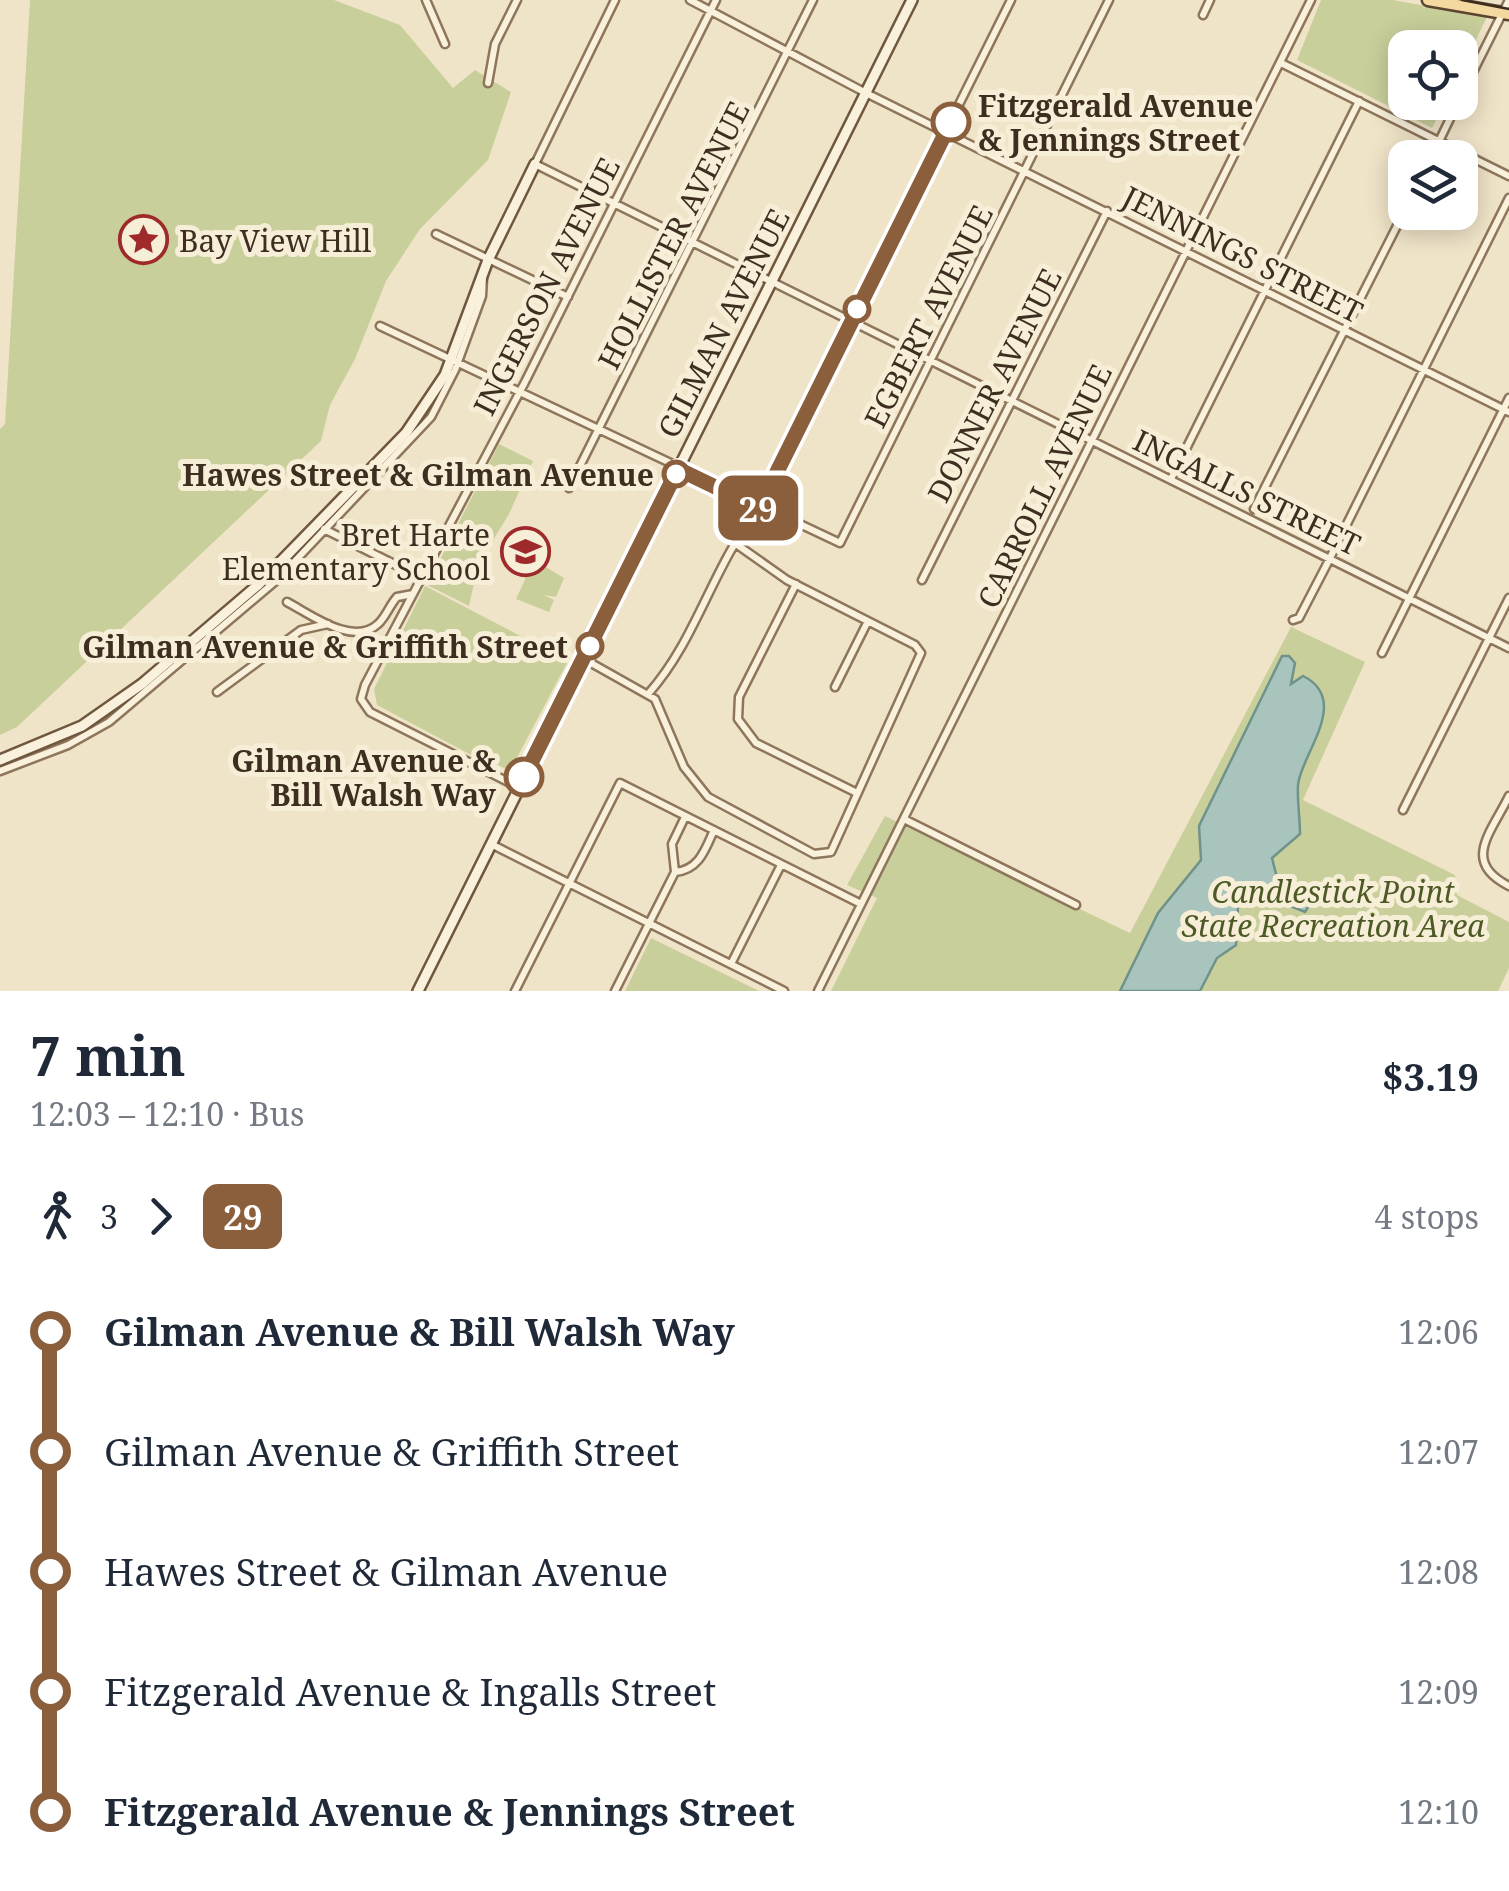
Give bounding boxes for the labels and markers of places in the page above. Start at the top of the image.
place label: Fitzgerald Avenue & Jennings Street [978,85,1253,160]
marker: Fitzgerald Avenue & Jennings Street [932,103,970,141]
place icon: Bay View Hill [118,214,170,266]
place label: Bay View Hill [179,220,371,261]
unlabelled marker [844,296,870,322]
place label: Hawes Street & Gilman Avenue [182,454,654,495]
marker: Hawes Street & Gilman Avenue [663,461,689,487]
place label: Bret Harte Elementary School [222,514,490,589]
school or university icon: Bret Harte Elementary School [499,525,551,577]
place label: Gilman Avenue & Griffith Street [82,626,568,667]
marker: Gilman Avenue & Griffith Street [577,633,603,659]
place label: Gilman Avenue & Bill Walsh Way [231,740,497,815]
marker: Gilman Avenue & Bill Walsh Way [505,758,543,796]

